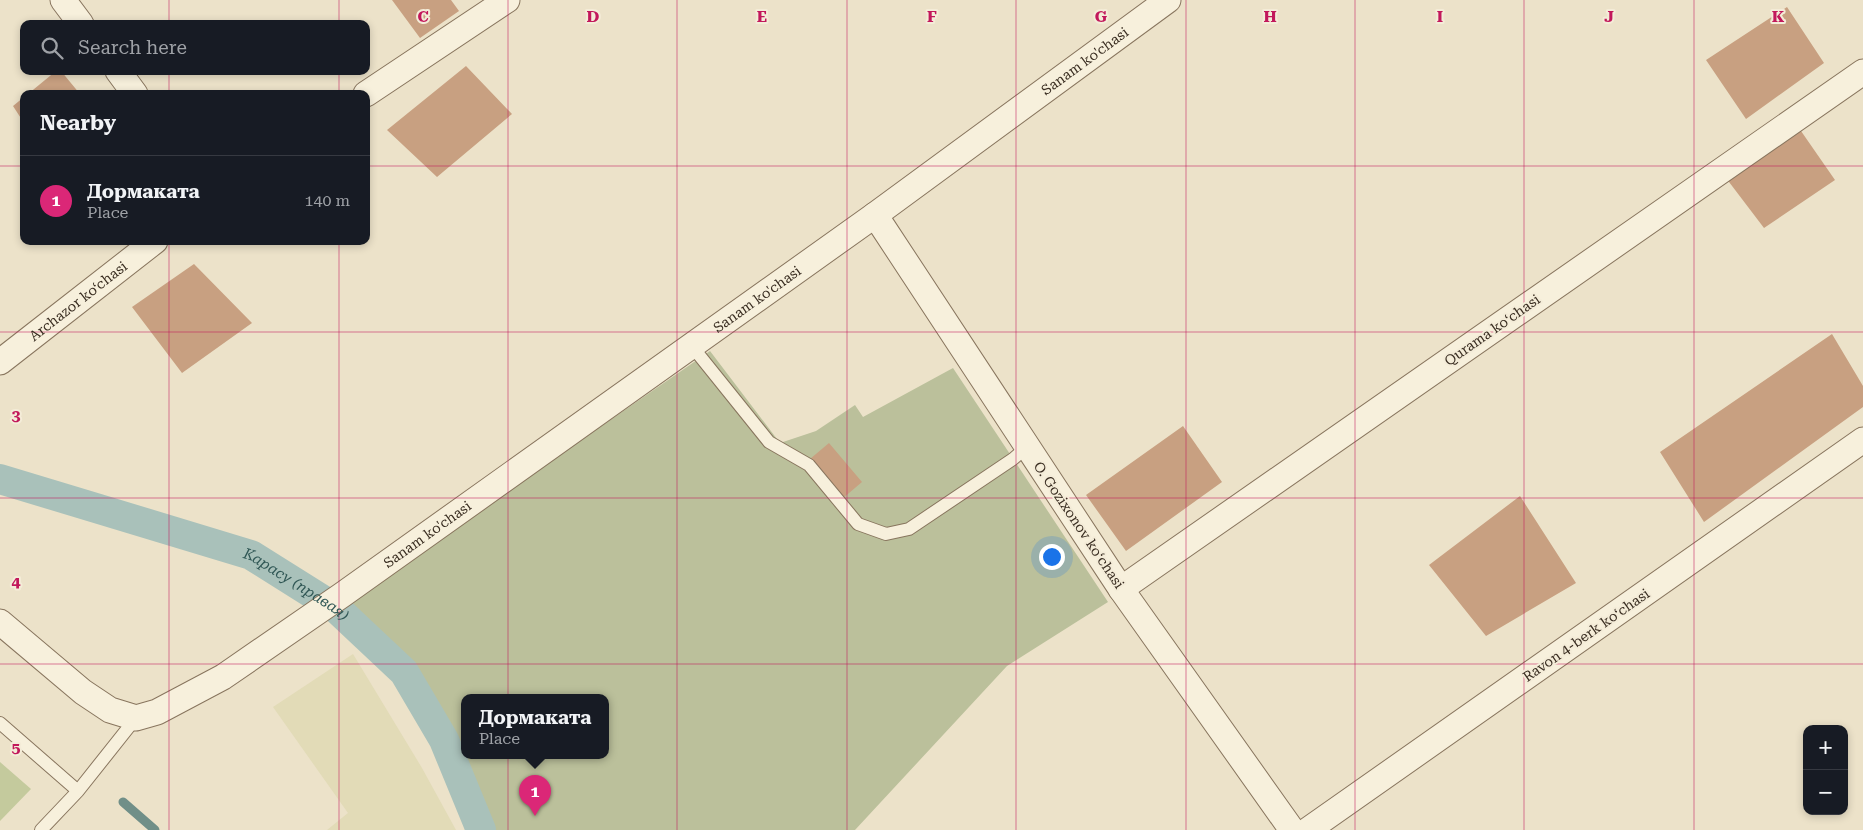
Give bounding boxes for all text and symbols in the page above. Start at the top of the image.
text: C [417,7,429,26]
text: D [587,7,600,26]
text: E [757,7,767,26]
text: F [927,7,937,26]
text: G [1095,7,1108,26]
text: H [1263,7,1277,26]
text: I [1437,7,1443,26]
text: J [1604,7,1614,26]
text: K [1772,7,1785,26]
search box [20,20,370,75]
street label: Sanam ko'chasi [1038,24,1132,98]
icon: search [38,34,66,62]
text: Search here [78,36,187,59]
text: Nearby [40,111,116,135]
text: Дормаката [87,180,200,203]
text: 1 [52,191,60,210]
text: 140 m [304,191,350,210]
text: Place [87,203,128,222]
street label: Archazor ko‘chasi [26,258,130,344]
street label: Sanam ko'chasi [710,262,804,336]
street label: Qurama koʻchasi [1441,291,1543,369]
text: 3 [12,406,21,425]
street label: O. Gozixonov koʻchasi [1031,459,1128,592]
street label: Sanam ko'chasi [380,497,475,571]
water label: Карасу (правая) [240,544,353,625]
your location [1039,544,1065,570]
text: 4 [12,572,21,591]
street label: Ravon 4-berk koʻchasi [1520,585,1653,685]
popup [461,694,609,759]
text: Дормаката [479,706,591,729]
map controls [1803,725,1848,815]
button: + [1803,725,1848,770]
text: Place [479,729,520,748]
text: 5 [12,738,21,757]
button: − [1803,770,1848,815]
pin: 1 [519,775,551,816]

